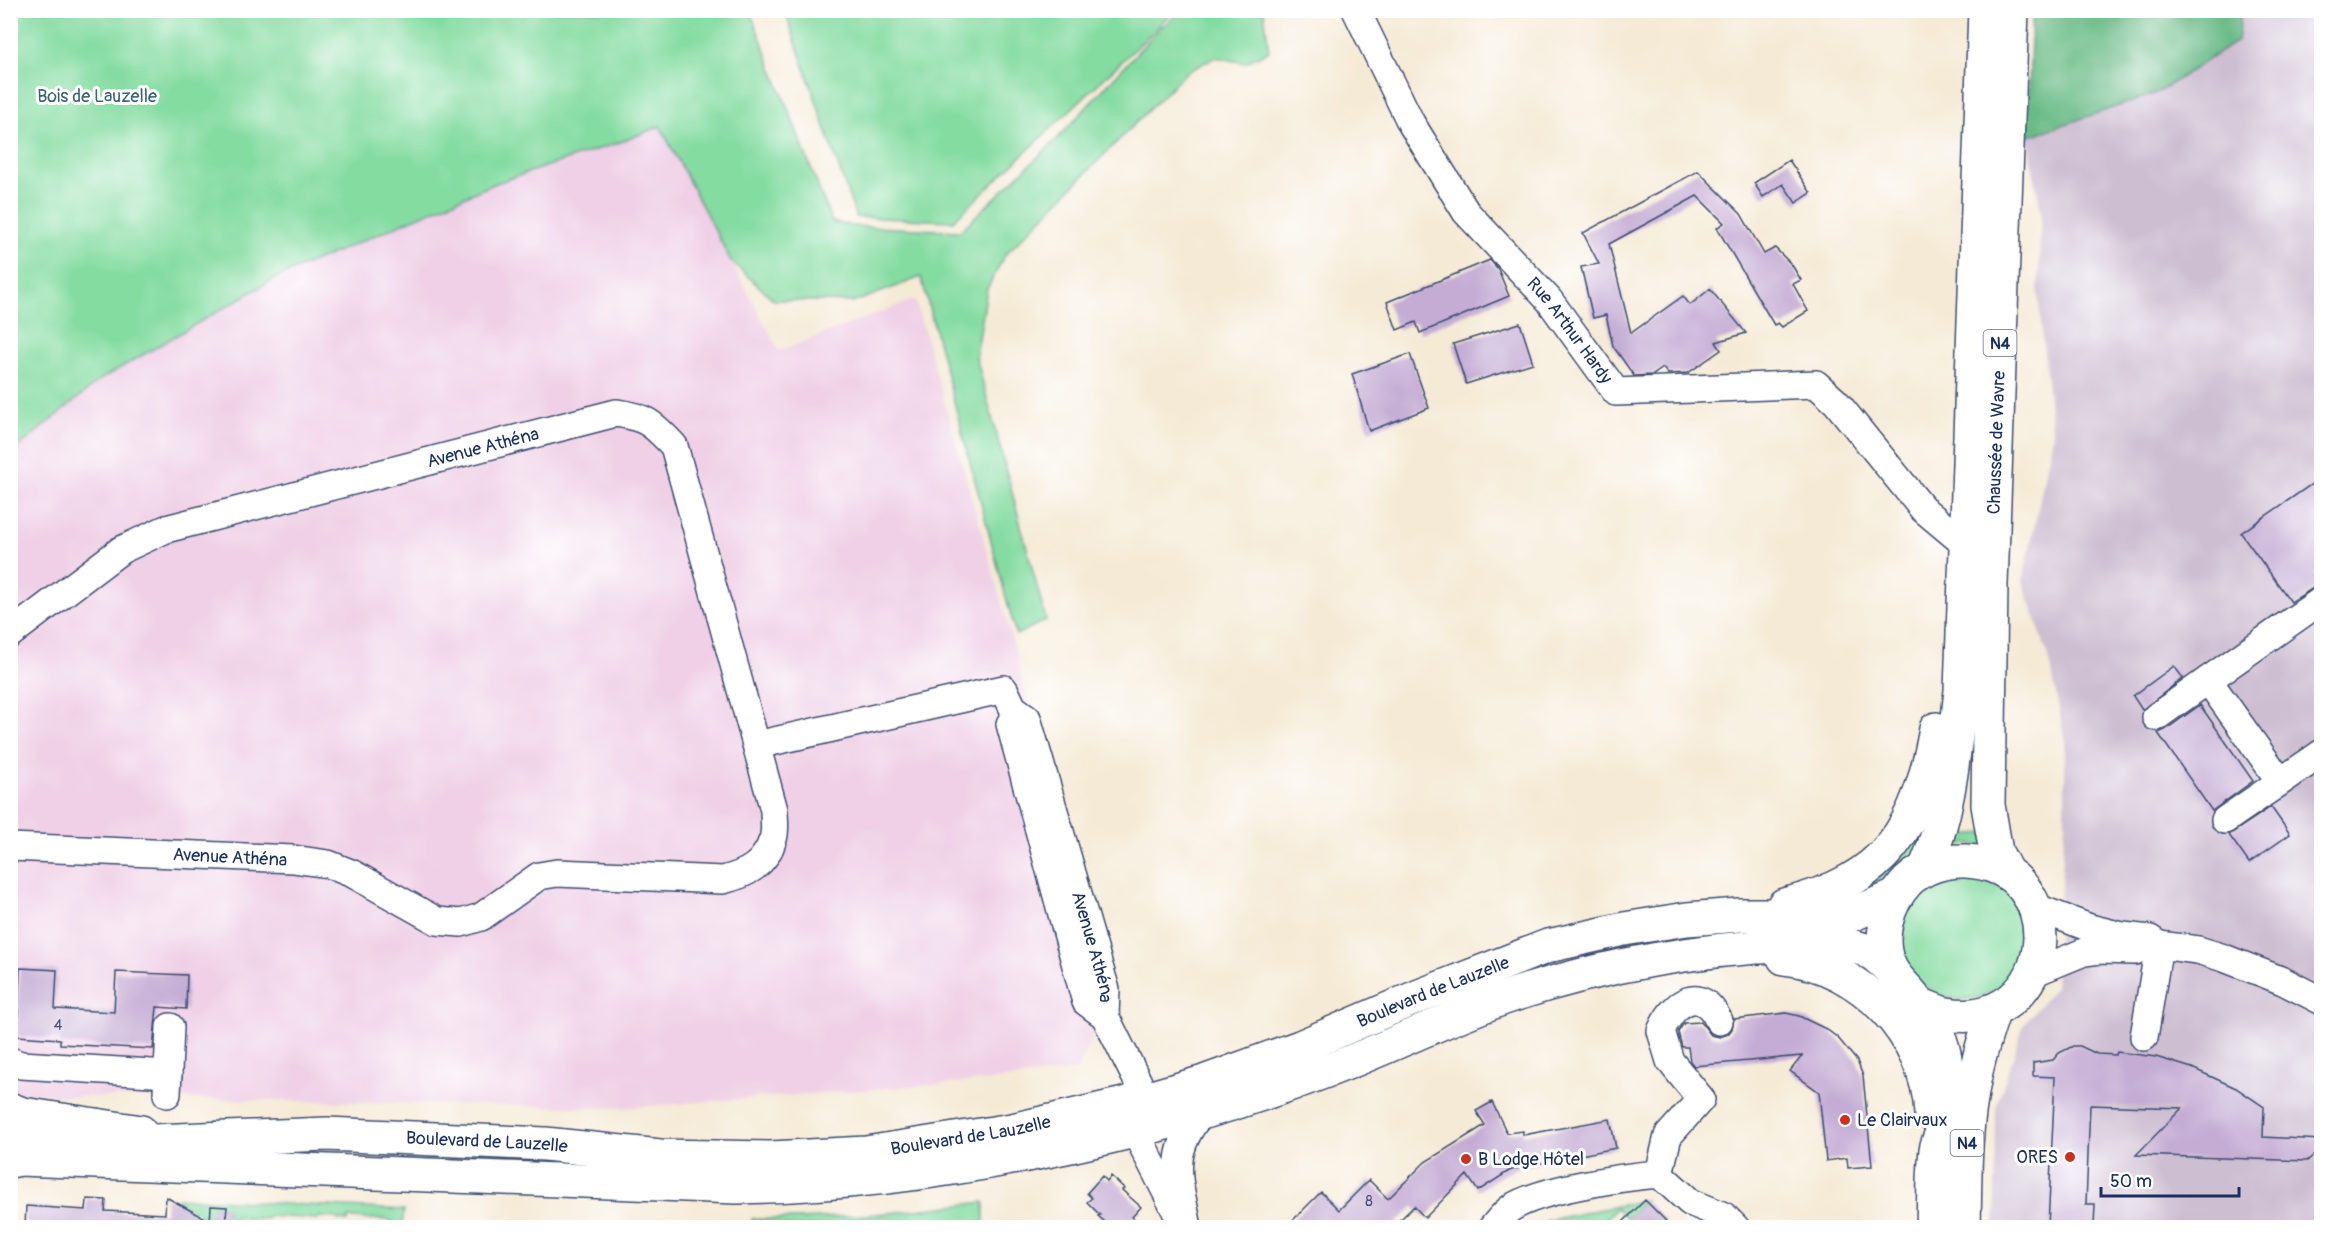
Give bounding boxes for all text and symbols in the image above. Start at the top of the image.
park label: Bois de Lauzelle [37,85,157,108]
street label: Rue Arthur Hardy [1522,273,1617,389]
road number: N4 [1984,330,2016,356]
street label: Chaussée de Wavre [1983,370,2011,515]
street label: Avenue Athéna [424,422,541,473]
street label: Avenue Athéna [172,843,288,872]
street label: Avenue Athéna [1066,889,1118,1003]
street label: Boulevard de Lauzelle [1354,951,1513,1033]
house number: 4 [54,1016,63,1035]
place label: Le Clairvaux [1857,1109,1948,1132]
street label: Boulevard de Lauzelle [889,1110,1053,1161]
marker: Le Clairvaux [1838,1113,1852,1127]
street label: Boulevard de Lauzelle [405,1127,569,1158]
road number: N4 [1950,1130,1984,1156]
place label: ORES [2016,1146,2058,1169]
place label: B Lodge Hôtel [1478,1148,1584,1171]
marker: ORES [2063,1150,2077,1164]
marker: B Lodge Hôtel [1459,1152,1473,1166]
scale bar [2101,1160,2239,1198]
text: 50 m [2110,1170,2152,1193]
house number: 8 [1365,1192,1373,1211]

